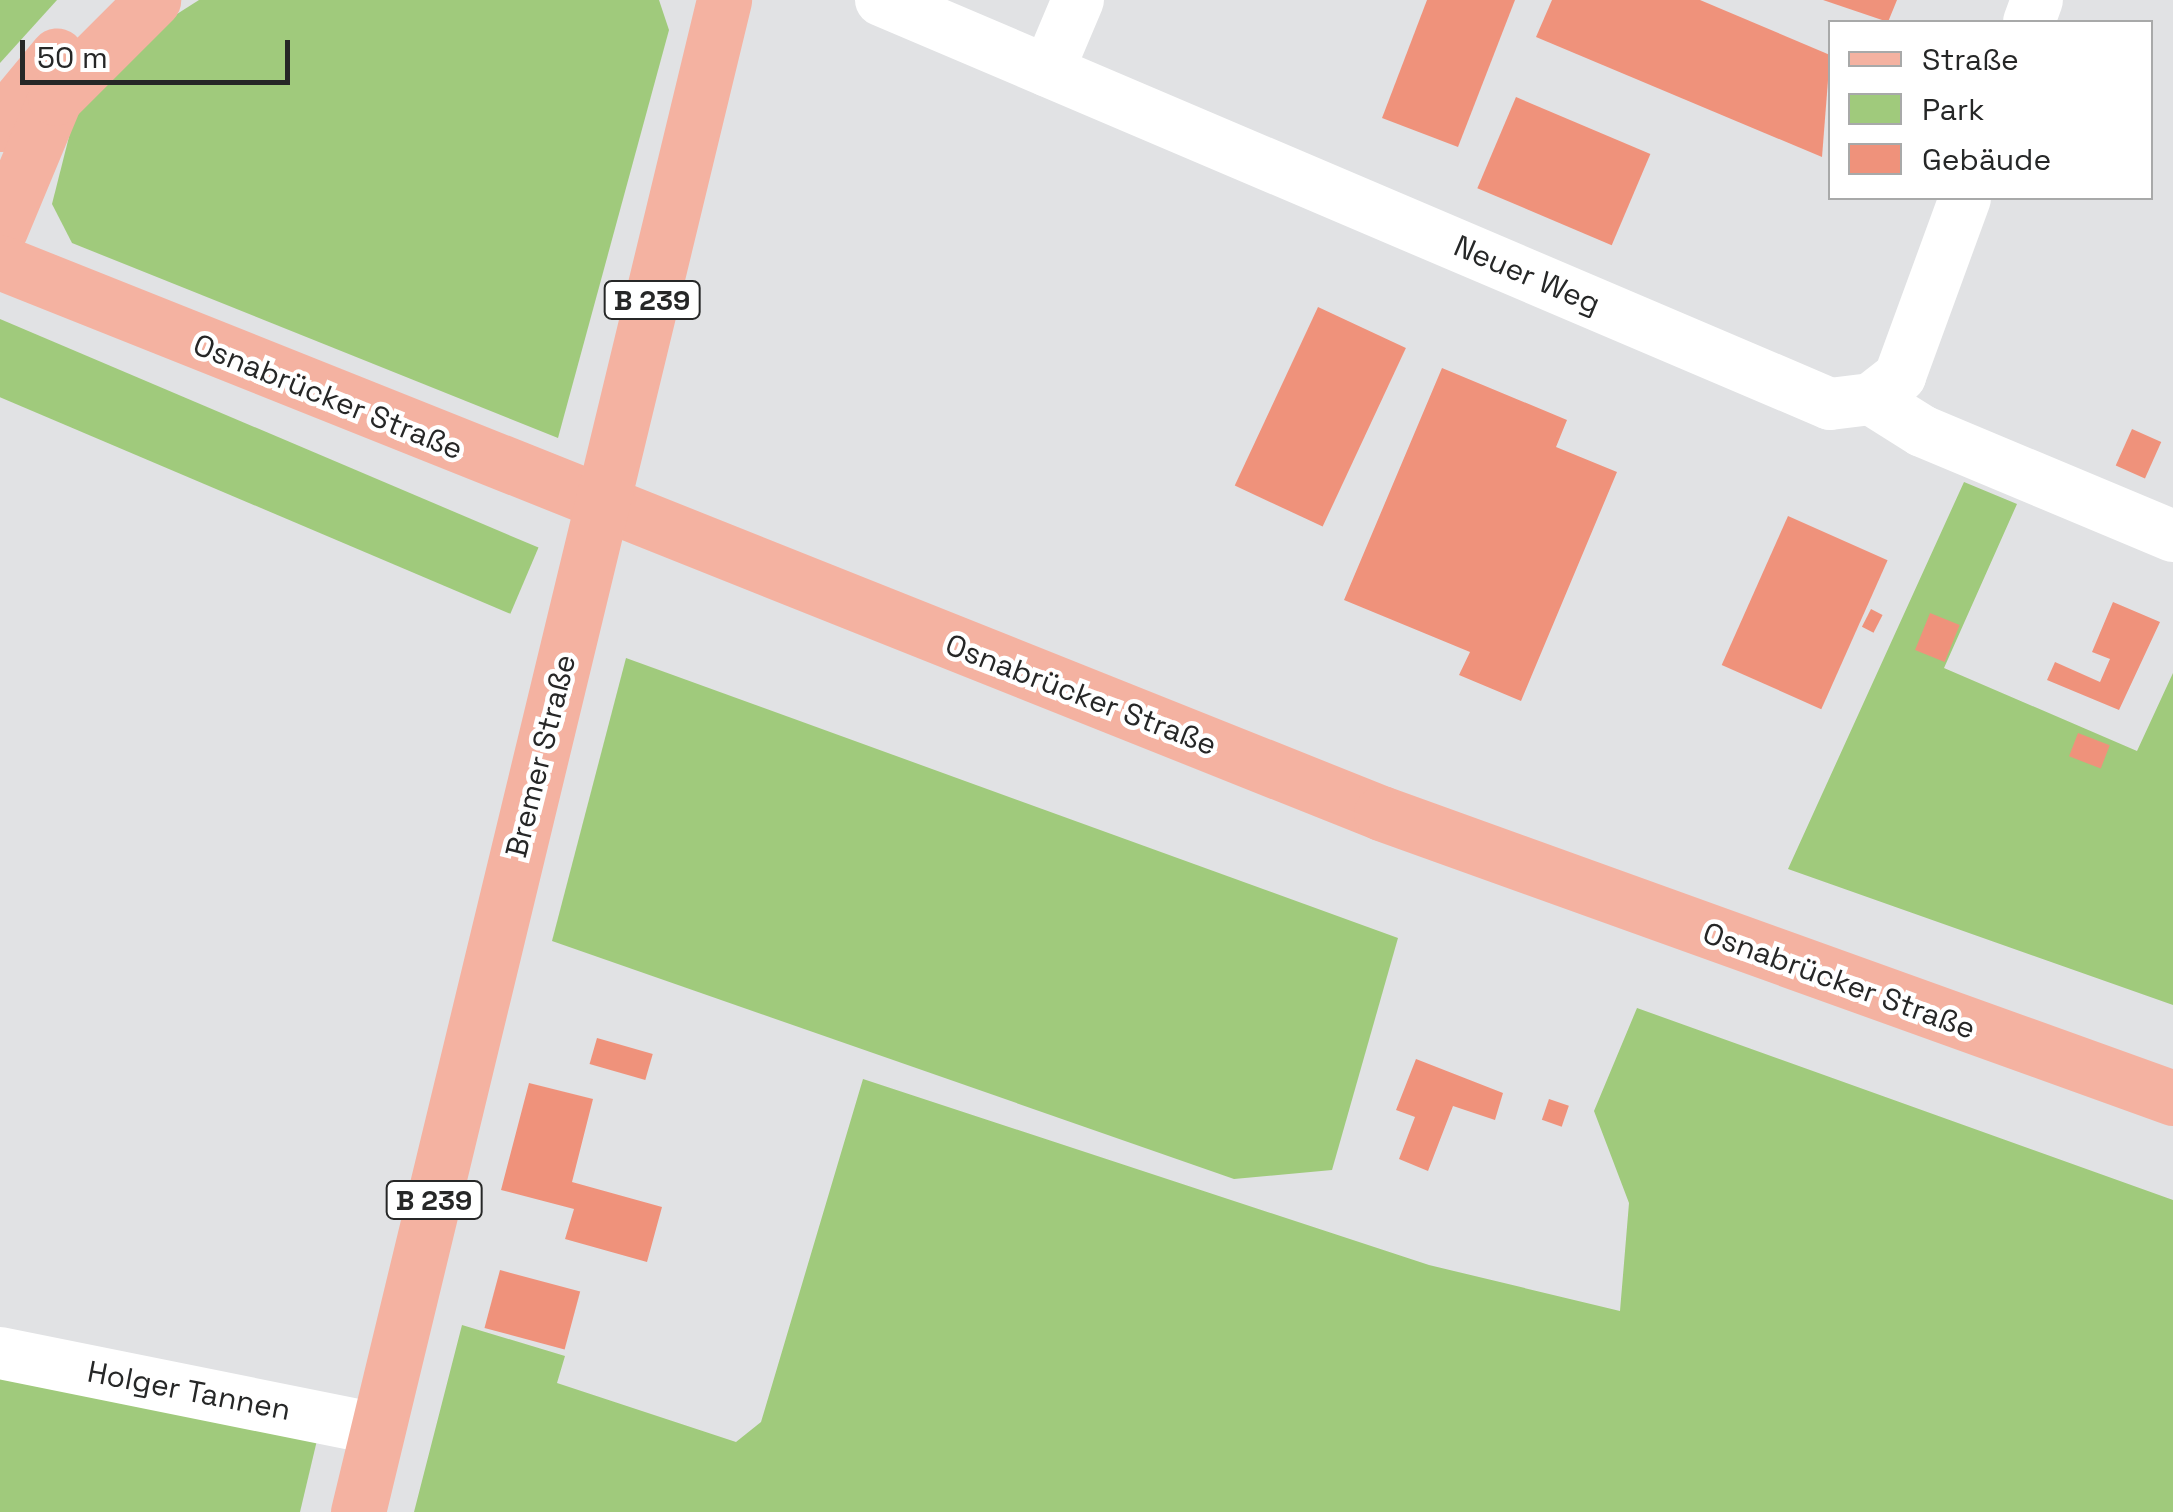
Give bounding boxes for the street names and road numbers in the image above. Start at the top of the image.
street label: Neuer Weg [1448,228,1606,322]
road number: B 239 [602,277,702,323]
street label: Osnabrücker Straße [188,326,468,468]
street label: Osnabrücker Straße [940,627,1222,763]
street label: Bremer Straße [498,651,584,861]
street label: Osnabrücker Straße [1698,915,1980,1047]
road number: B 239 [384,1177,484,1223]
street label: Holger Tannen [84,1354,294,1428]

